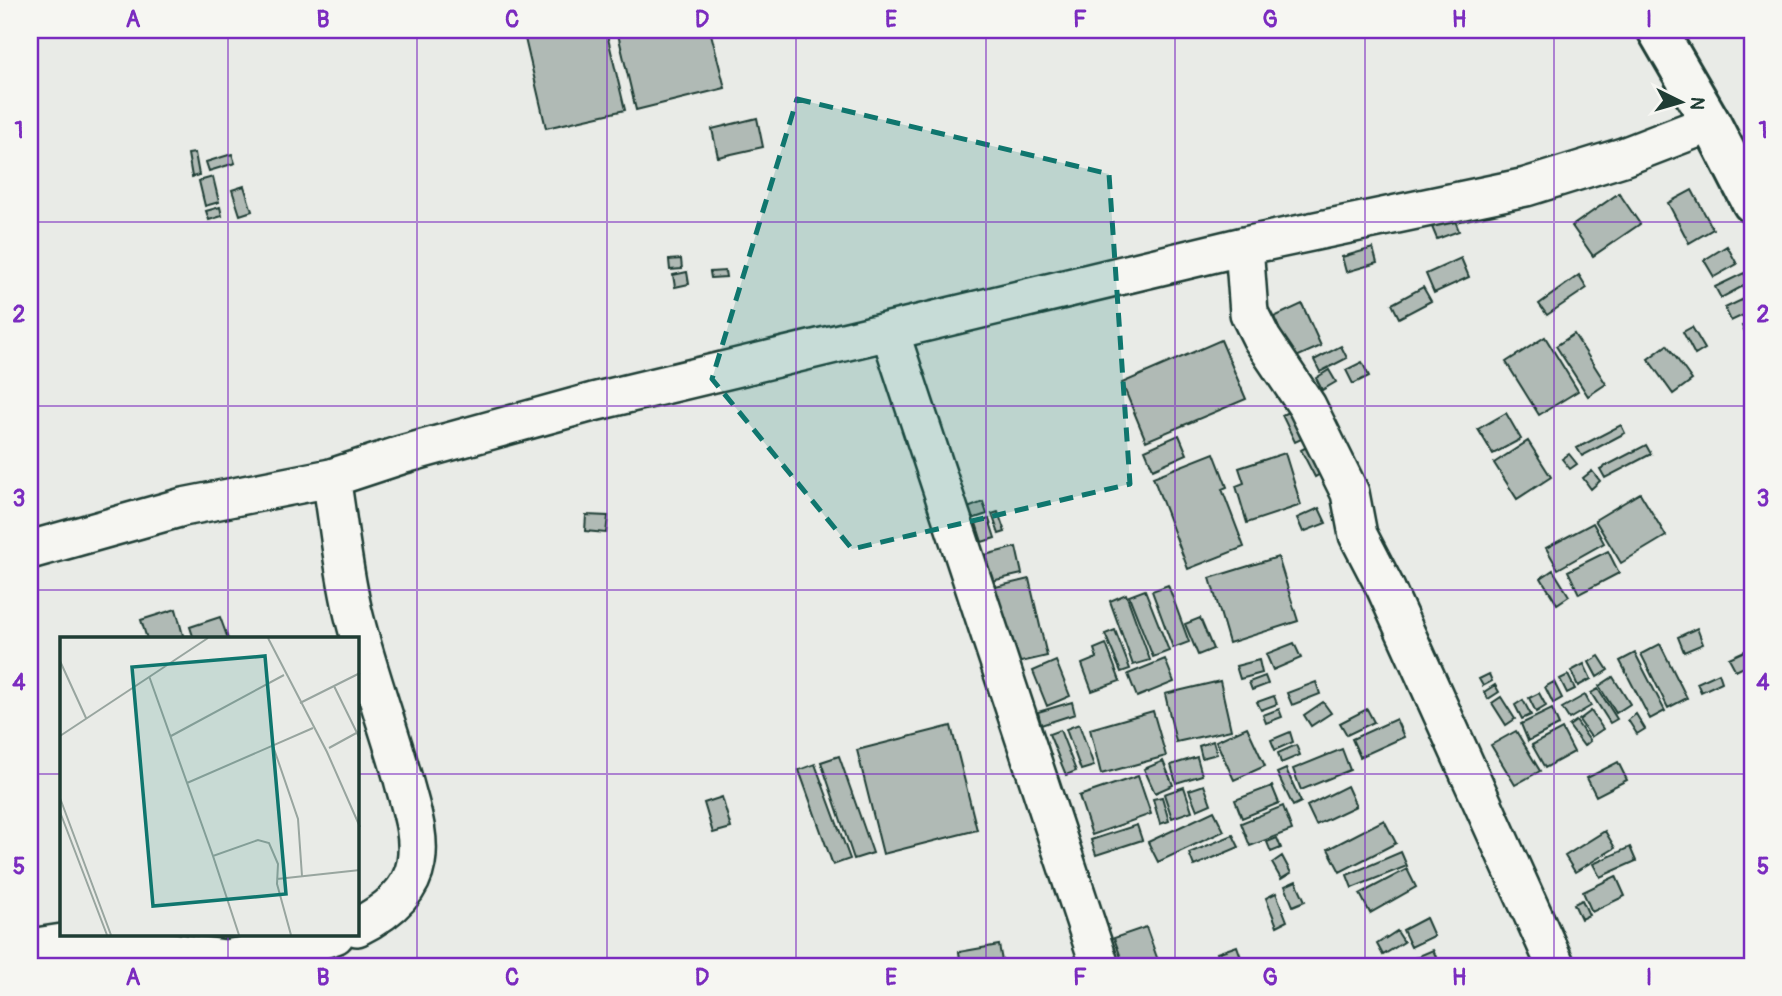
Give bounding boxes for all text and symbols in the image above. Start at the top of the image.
text: A [126,5,141,34]
text: B [316,5,330,34]
text: C [505,5,519,34]
text: D [695,5,709,34]
text: E [885,5,897,34]
text: F [1073,5,1087,34]
text: G [1262,5,1278,34]
text: H [1452,5,1466,34]
text: I [1646,5,1652,34]
north arrow [1646,66,1716,136]
text: N [1684,96,1709,111]
text: 1 [15,116,24,145]
text: 1 [1759,116,1768,145]
text: 2 [13,300,26,329]
text: 2 [1757,300,1770,329]
text: 3 [13,484,25,513]
text: 3 [1757,484,1769,513]
inset map [60,637,359,936]
text: 4 [12,668,26,697]
text: 4 [1756,668,1770,697]
text: 5 [13,852,25,881]
text: 5 [1757,852,1769,881]
text: A [126,963,141,992]
text: B [316,963,330,992]
text: C [505,963,519,992]
text: D [695,963,709,992]
text: E [885,963,897,992]
text: F [1073,963,1087,992]
text: G [1262,963,1278,992]
text: H [1452,963,1466,992]
text: I [1646,963,1652,992]

